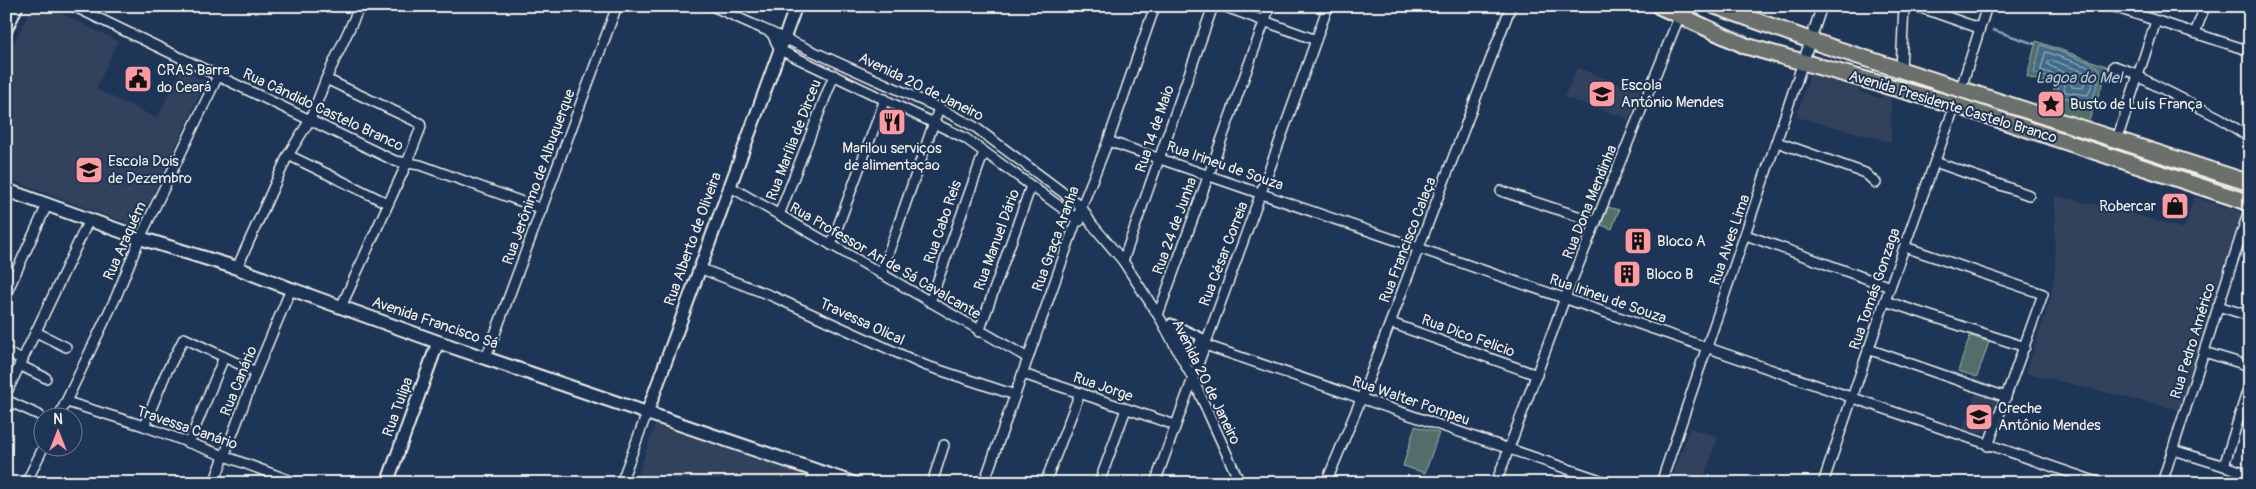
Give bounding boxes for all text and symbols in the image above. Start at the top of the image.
street label: Avenida 20 de Janeiro [855,48,987,126]
place label: CRAS Barra do Ceará [157,61,230,97]
public building icon: CRAS Barra do Ceará [123,64,153,94]
street label: Rua Cândido Castelo Branco [240,64,406,156]
street label: Avenida Presidente Castelo Branco [1847,66,2059,148]
water label: Lagoa do Mel [2036,68,2125,88]
place label: Escola Antônio Mendes [1621,76,1724,112]
street label: Rua Marília de Dirceu [762,77,826,203]
school or university icon: Escola Antônio Mendes [1587,79,1617,109]
street label: Rua 14 de Maio [1131,83,1179,175]
street label: Rua Jerônimo de Albuquerque [498,86,580,267]
place icon: Busto de Luís França [2036,89,2066,119]
place label: Busto de Luís França [2070,95,2203,114]
restaurant icon: Marilou serviços de alimentaçao [877,107,907,137]
street label: Rua Irineu de Souza [1164,137,1286,195]
place label: Marilou serviços de alimentaçao [842,139,942,175]
street label: Rua Dona Mendinha [1558,142,1622,262]
place label: Escola Dois de Dezembro [108,152,192,188]
school or university icon: Escola Dois de Dezembro [74,155,104,185]
street label: Rua Alberto de Oliveira [660,170,726,308]
street label: Rua Francisco Calaça [1375,174,1441,306]
street label: Rua 24 de Junha [1149,175,1201,277]
street label: Rua Cabo Reis [920,178,966,266]
street label: Rua Graça Aranha [1028,184,1084,294]
street label: Rua Manuel Dário [970,187,1024,293]
shop icon: Robercar [2160,191,2190,221]
street label: Rua Alves Lima [1706,192,1754,288]
place label: Robercar [2099,197,2157,216]
street label: Rua Professor Ari de Sá Cavalcante [786,198,985,324]
street label: Rua Araquém [99,199,151,283]
street label: Rua César Correia [1195,199,1253,309]
building icon: Bloco A [1623,226,1653,256]
street label: Rua Tomás Gonzaga [1845,226,1905,352]
place label: Bloco A [1657,232,1706,251]
building icon: Bloco B [1612,259,1642,289]
place label: Bloco B [1646,265,1694,284]
street label: Rua Irineu de Souza [1547,270,1669,328]
street label: Rua Pedro Américo [2166,281,2220,401]
street label: Avenida Francisco Sá [369,292,501,354]
street label: Travessa Olical [816,294,908,350]
street label: Rua Dico Felicio [1419,310,1517,362]
street label: Avenida 20 de Janeiro [1167,316,1245,448]
street label: Rua Canário [216,343,262,419]
street label: Rua Jorge [1071,368,1136,406]
street label: Rua Walter Pompeu [1350,372,1472,430]
street label: Rua Tulipa [378,375,418,439]
place label: Creche Antônio Mendes [1998,399,2101,435]
street label: Travessa Canário [134,402,240,454]
school or university icon: Creche Antônio Mendes [1964,402,1994,432]
north arrow [32,406,82,456]
text: N [53,411,63,428]

